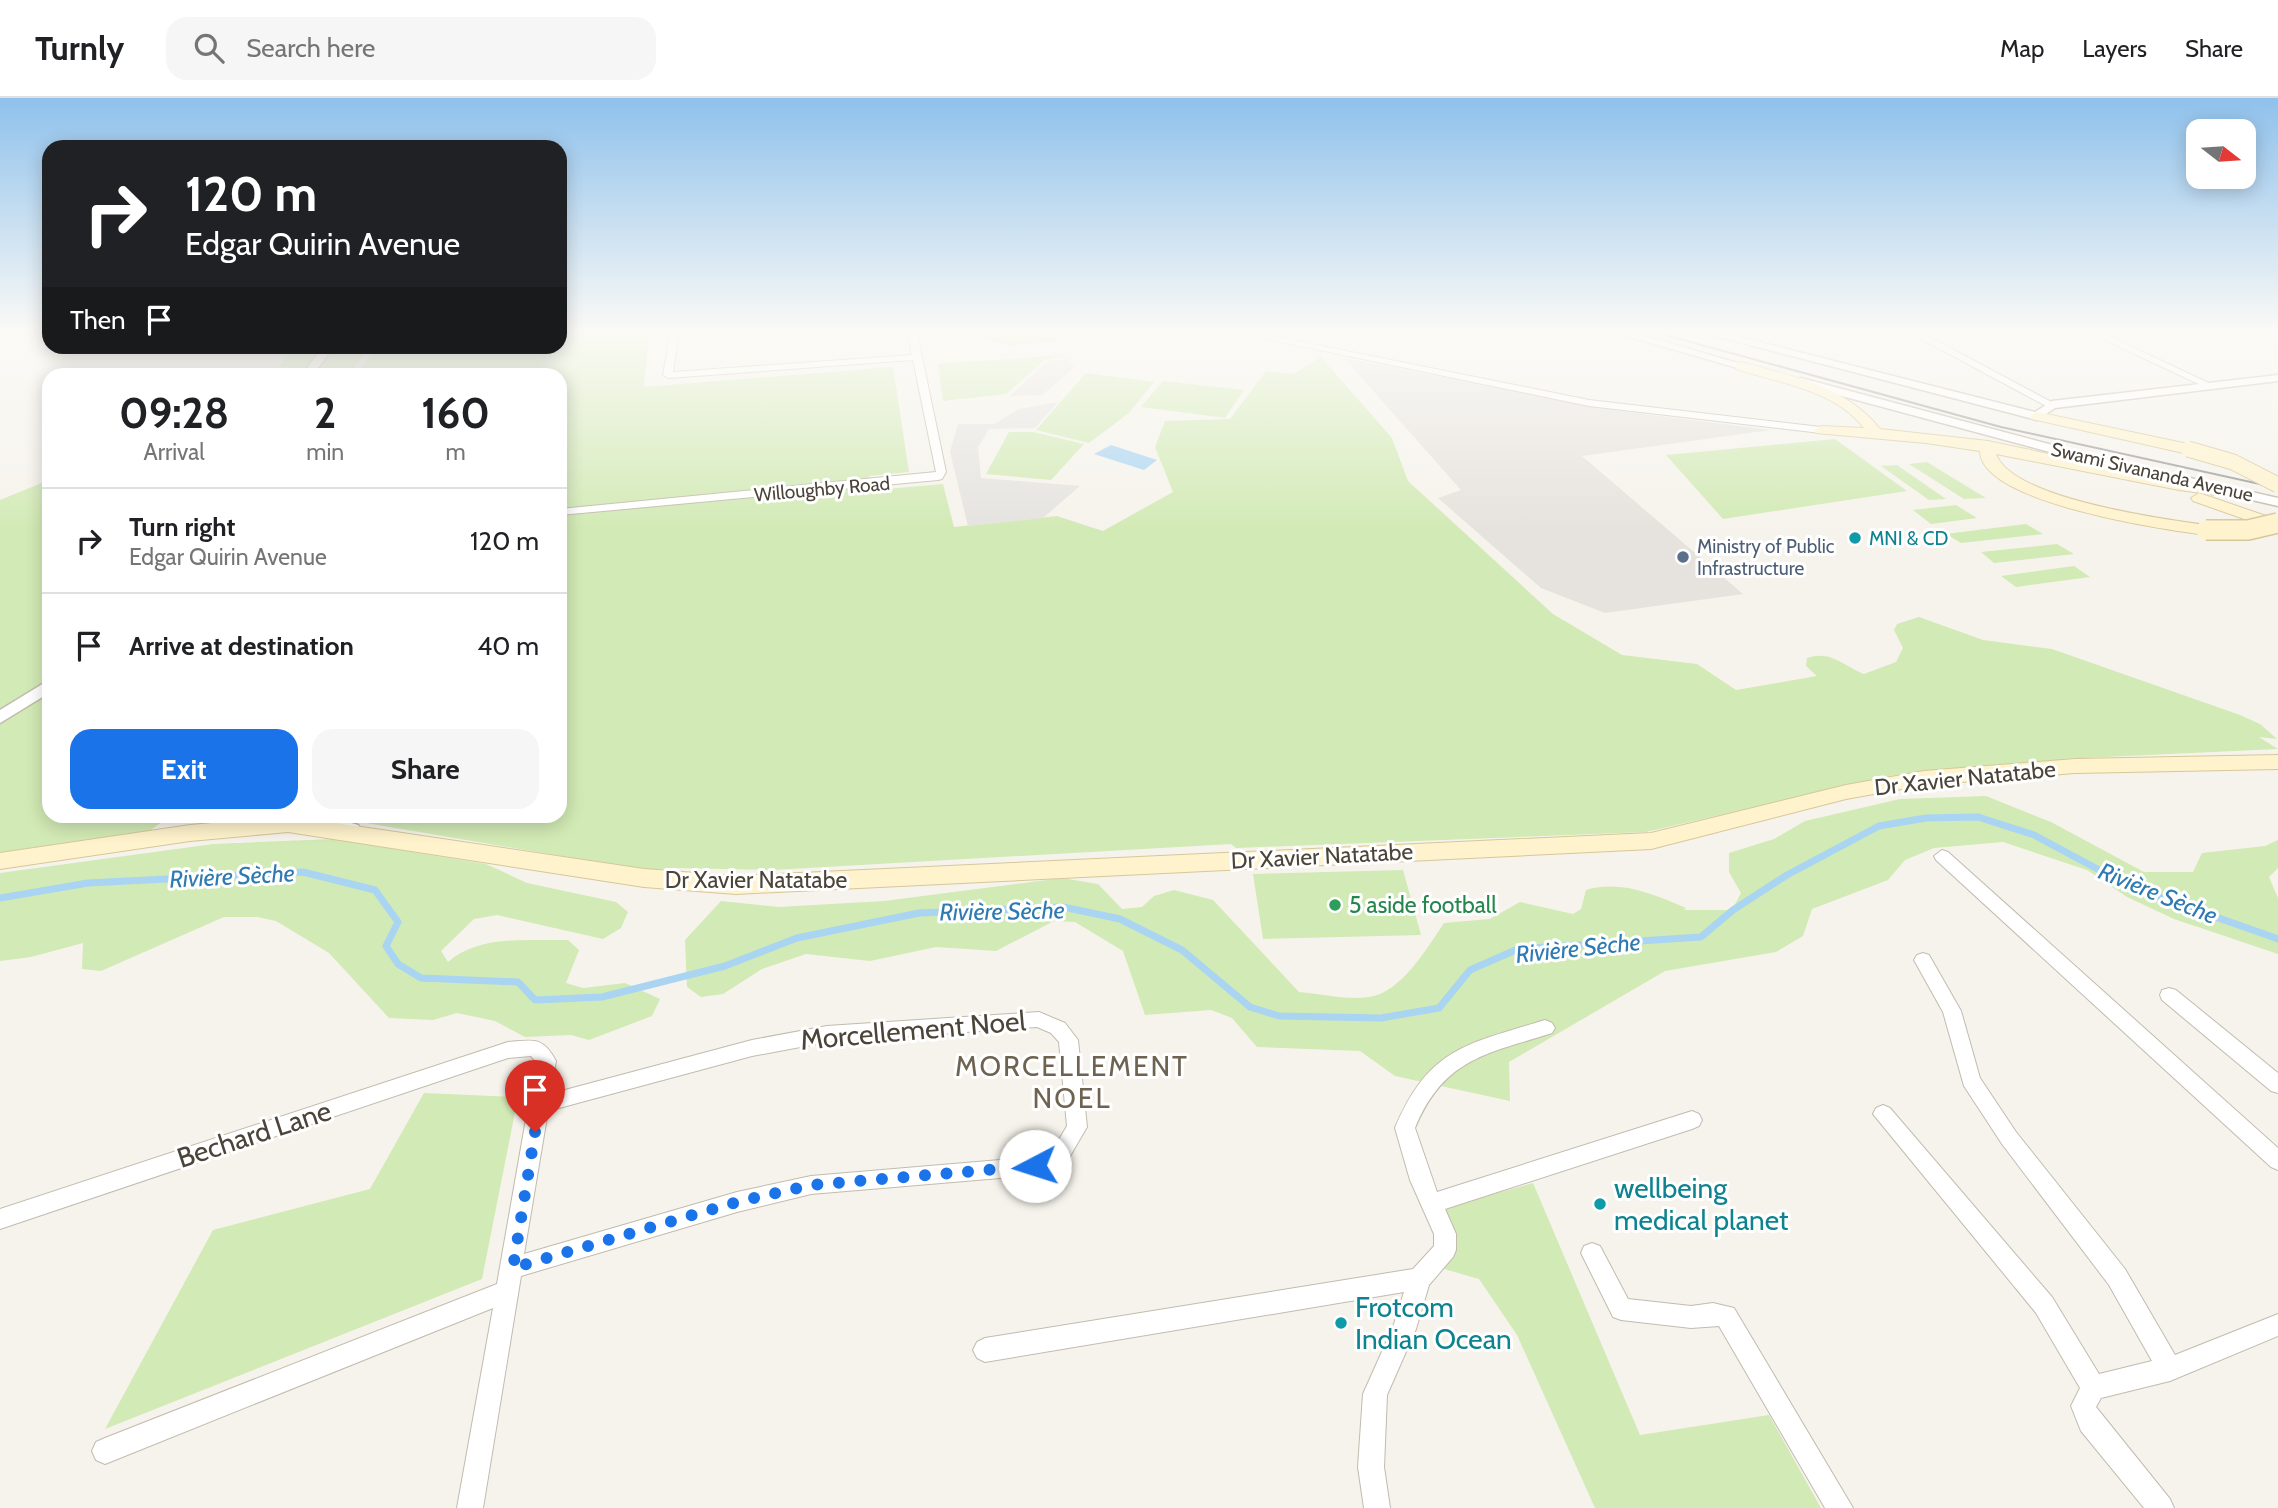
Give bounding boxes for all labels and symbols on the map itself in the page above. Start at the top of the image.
north arrow [2186,119,2256,189]
street label: Swami Sivananda Avenue [2049,438,2255,506]
street label: Willoughby Road [753,472,891,506]
place label: MNI & CD [1869,527,1948,550]
marker: MNI & CD [1847,530,1863,546]
place label: Ministry of Public Infrastructure [1697,535,1835,580]
marker: Ministry of Public Infrastructure [1675,549,1691,565]
street label: Dr Xavier Natatabe [1873,755,2057,801]
street label: Dr Xavier Natatabe [1230,837,1414,875]
water label: Rivière Sèche [2094,856,2222,930]
water label: Rivière Sèche [169,858,295,894]
street label: Dr Xavier Natatabe [665,866,847,894]
place label: 5 aside football [1349,891,1497,919]
water label: Rivière Sèche [939,895,1065,927]
marker: 5 aside football [1327,897,1343,913]
water label: Rivière Sèche [1514,927,1642,969]
street label: Morcellement Noel [799,1003,1028,1057]
district label: MORCELLEMENT NOEL [955,1049,1189,1115]
pin [505,1060,565,1132]
street label: Bechard Lane [173,1093,335,1175]
position arrow [998,1129,1072,1203]
place label: wellbeing medical planet [1614,1171,1789,1237]
marker: wellbeing medical planet [1592,1196,1608,1212]
place label: Frotcom Indian Ocean [1355,1290,1512,1356]
marker: Frotcom Indian Ocean [1333,1315,1349,1331]

